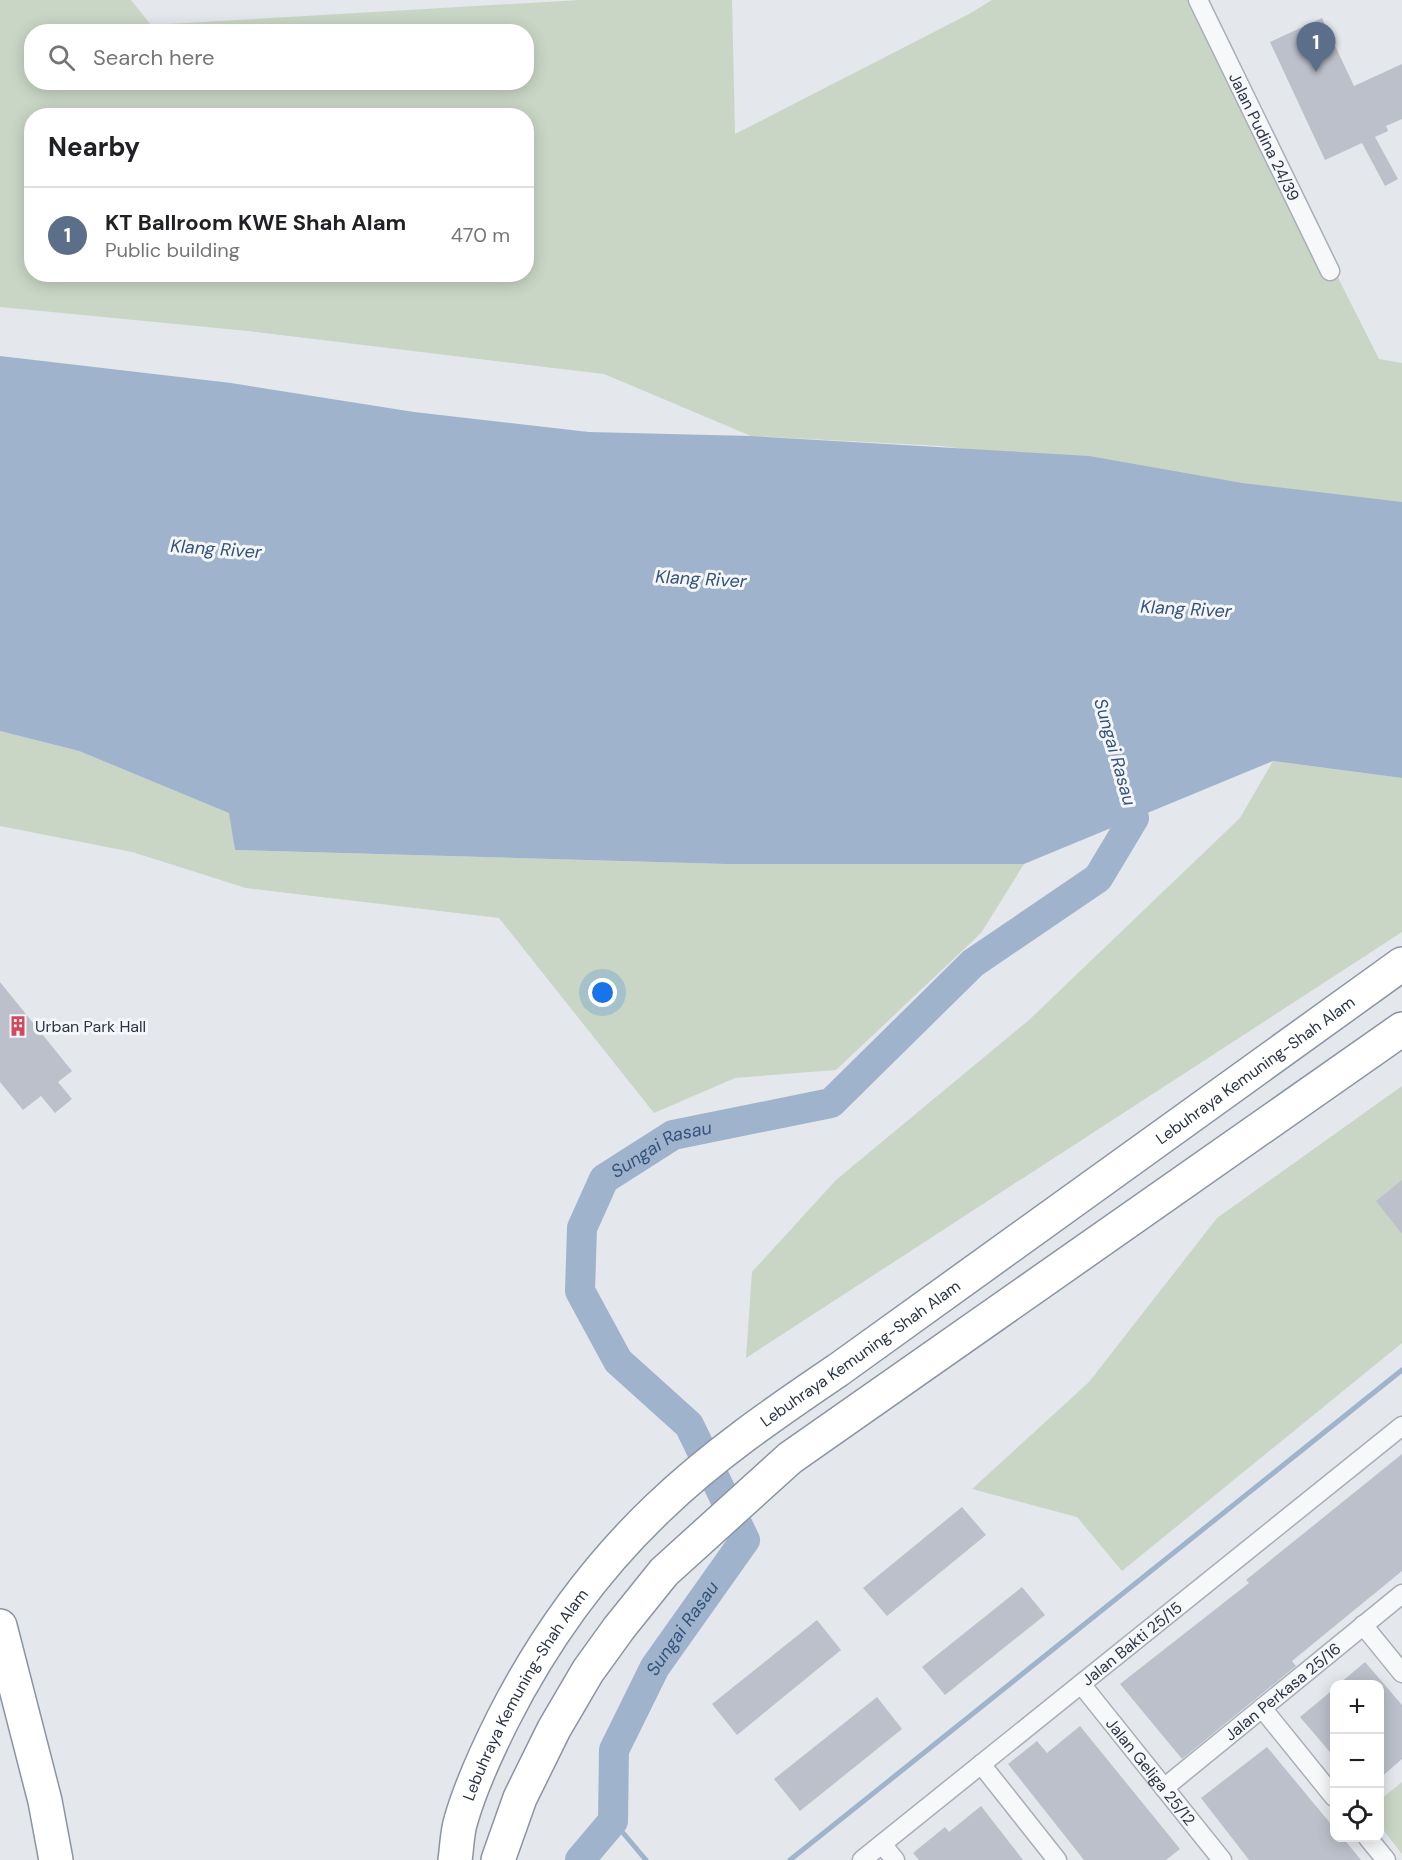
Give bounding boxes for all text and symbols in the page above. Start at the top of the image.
pin: 1 [1296,22,1336,72]
search box [24,24,534,90]
icon: search [45,41,78,74]
text: Search here [93,43,214,72]
street label: Jalan Pudina 24/39 [1224,69,1305,204]
text: Nearby [48,130,140,164]
text: KT Ballroom KWE Shah Alam [105,208,406,237]
text: 1 [64,222,71,248]
text: 470 m [451,222,510,248]
text: Public building [105,237,240,263]
water label: Klang River [170,534,264,564]
water label: Klang River [655,565,749,593]
water label: Klang River [1140,595,1234,623]
water label: Sungai Rasau [1088,696,1142,808]
your location [588,978,617,1007]
street label: Lebuhraya Kemuning-Shah Alam [1151,991,1359,1149]
building icon: Urban Park Hall [6,1014,30,1038]
place label: Urban Park Hall [35,1016,146,1037]
water label: Sungai Rasau [606,1115,714,1183]
street label: Lebuhraya Kemuning-Shah Alam [756,1275,964,1431]
water label: Sungai Rasau [641,1576,724,1679]
street label: Lebuhraya Kemuning-Shah Alam [458,1584,592,1803]
street label: Jalan Bakti 25/15 [1077,1597,1186,1690]
street label: Jalan Perkasa 25/16 [1220,1638,1345,1745]
map controls [1330,1680,1384,1842]
button: + [1330,1680,1384,1734]
street label: Jalan Geliga 25/12 [1102,1713,1201,1830]
button: − [1330,1734,1384,1788]
button: locate [1330,1788,1384,1842]

